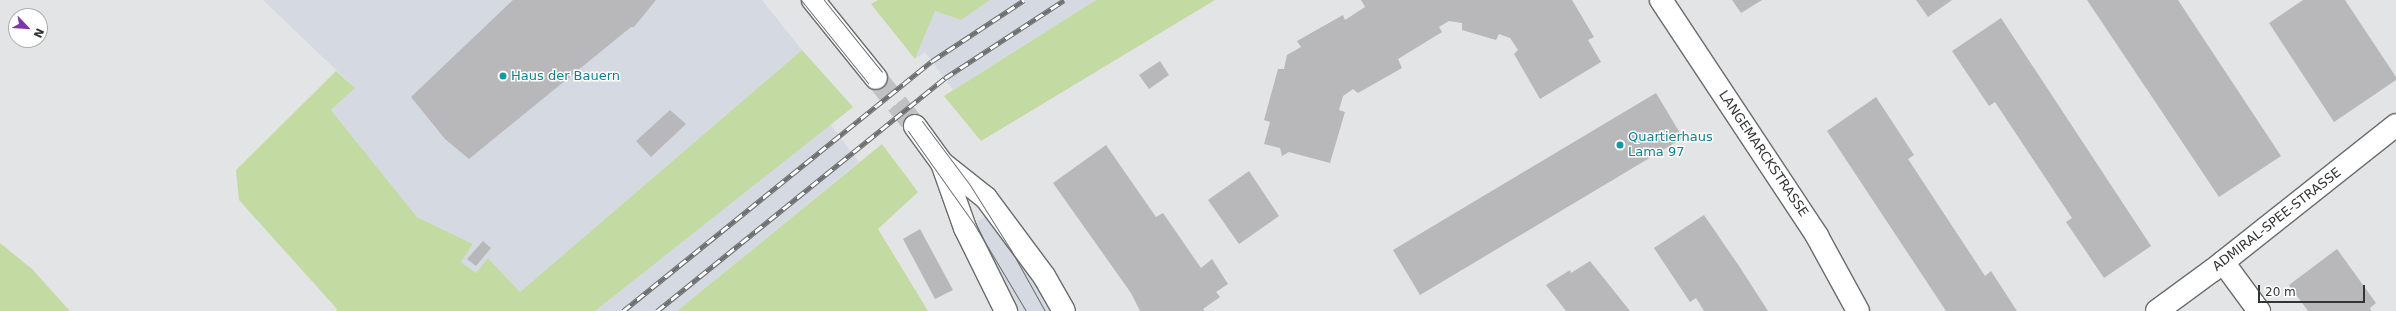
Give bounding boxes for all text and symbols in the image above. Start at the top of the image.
north arrow [8,8,48,48]
text: N [31,26,46,40]
place label: Haus der Bauern [511,68,620,84]
marker: Haus der Bauern [498,71,508,81]
street label: LANGEMARCKSTRASSE [1715,88,1811,220]
place label: Quartierhaus Lama 97 [1628,130,1713,161]
marker: Quartierhaus Lama 97 [1615,140,1625,150]
street label: ADMIRAL-SPEE-STRASSE [2210,165,2344,275]
scale bar [2260,277,2367,303]
text: 20 m [2265,285,2296,299]

